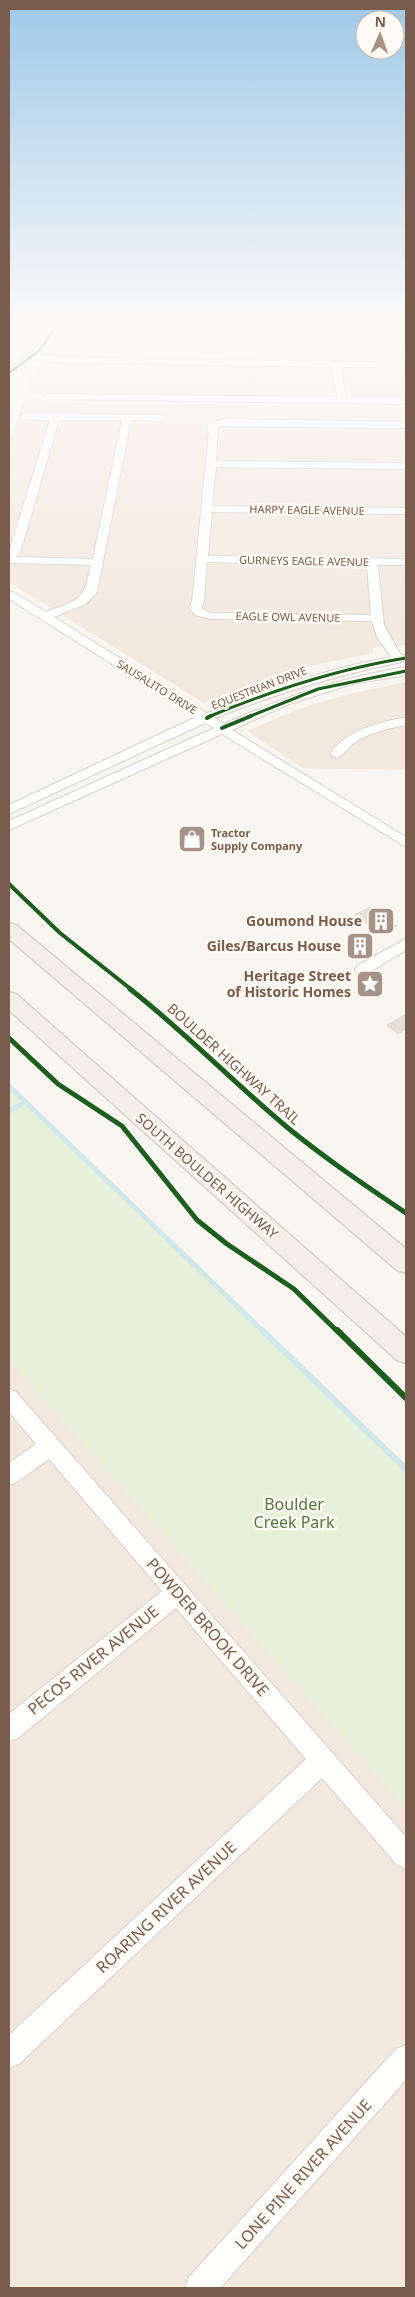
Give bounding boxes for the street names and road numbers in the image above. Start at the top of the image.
street label: HARPY EAGLE AVENUE [249,501,365,518]
street label: GURNEYS EAGLE AVENUE [239,552,369,569]
street label: EAGLE OWL AVENUE [235,608,341,625]
street label: SAUSALITO DRIVE [114,656,200,717]
street label: EQUESTRIAN DRIVE [209,662,309,713]
street label: BOULDER HIGHWAY TRAIL [164,999,305,1129]
street label: SOUTH BOULDER HIGHWAY [132,1108,283,1243]
street label: POWDER BROOK DRIVE [142,1553,274,1701]
street label: PECOS RIVER AVENUE [23,1600,163,1720]
street label: ROARING RIVER AVENUE [91,1836,241,1978]
street label: LONE PINE RIVER AVENUE [230,2094,376,2254]

